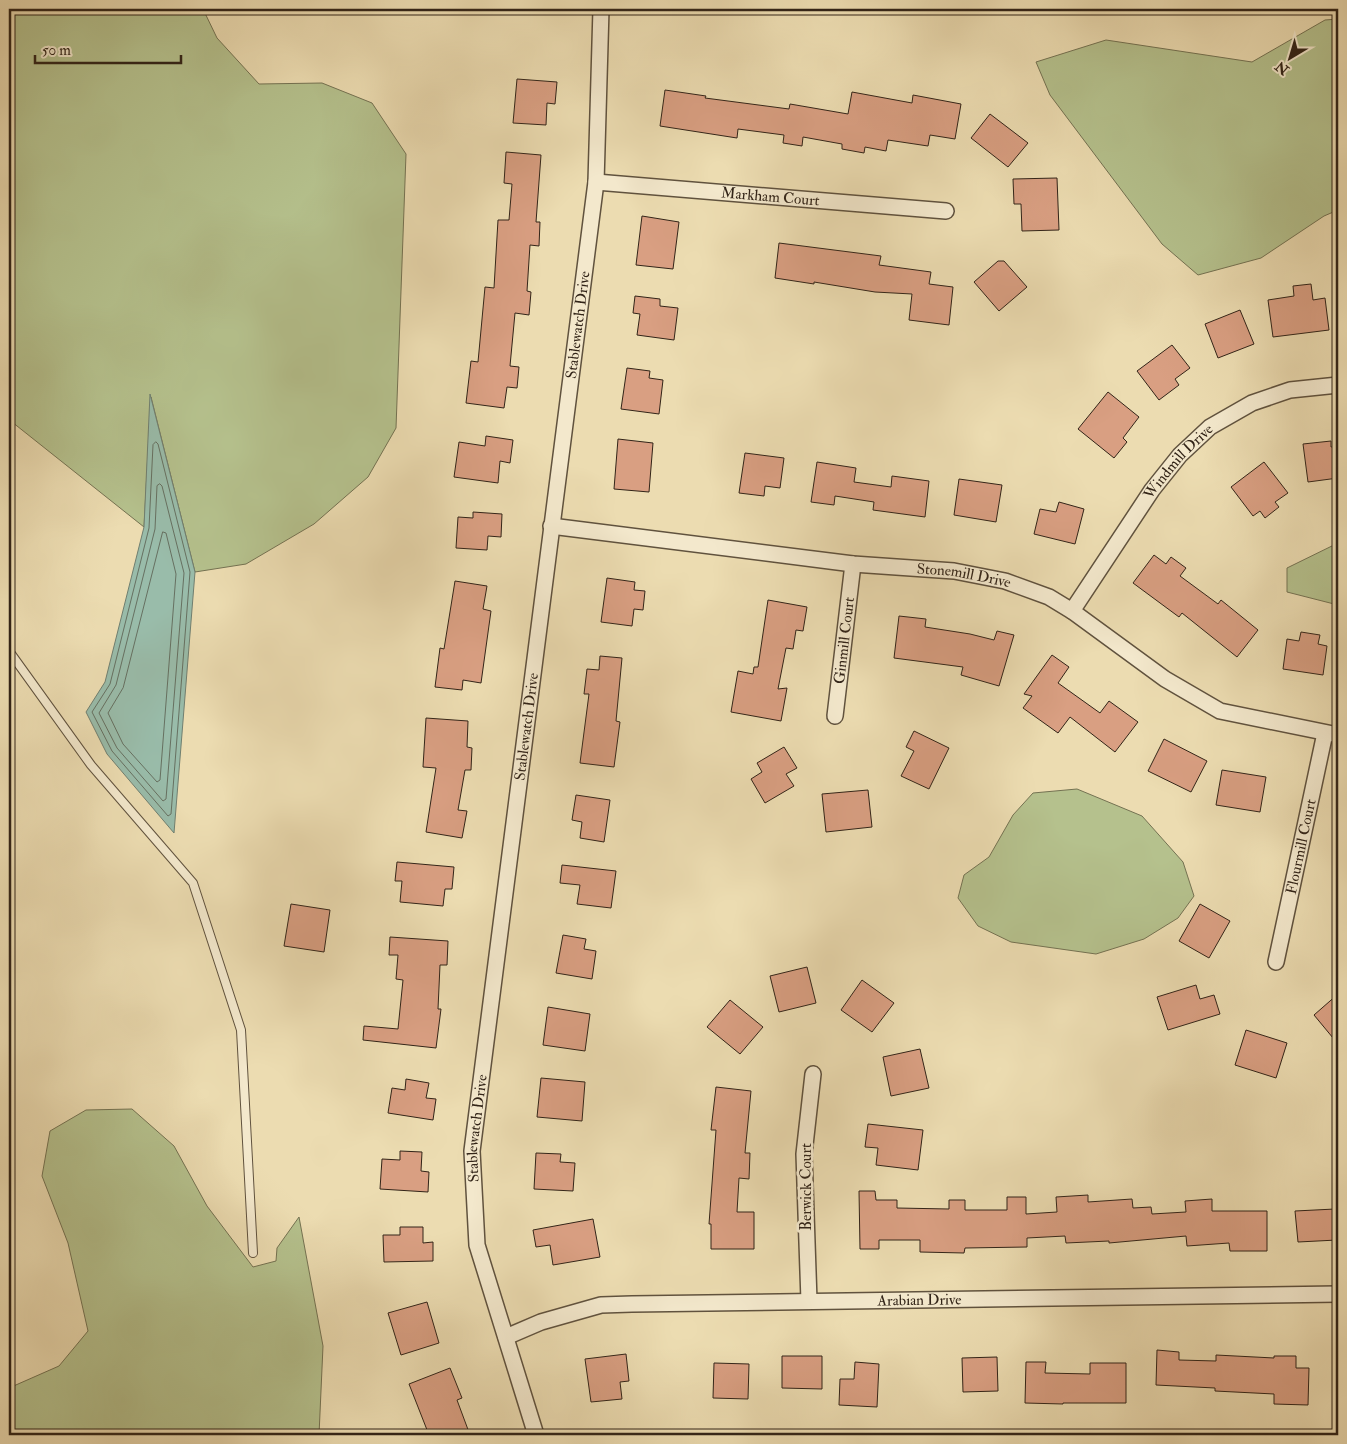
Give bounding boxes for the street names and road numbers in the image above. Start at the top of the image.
street label: Markham Court [720,183,820,210]
street label: Stablewatch Drive [561,270,594,380]
street label: Windmill Drive [1139,420,1217,503]
street label: Stonemill Drive [916,559,1014,592]
street label: Ginmill Court [829,596,859,685]
street label: Stablewatch Drive [510,672,543,782]
street label: Flourmill Court [1281,797,1320,896]
street label: Stablewatch Drive [462,1073,491,1183]
street label: Berwick Court [797,1143,816,1231]
street label: Arabian Drive [876,1290,962,1310]

